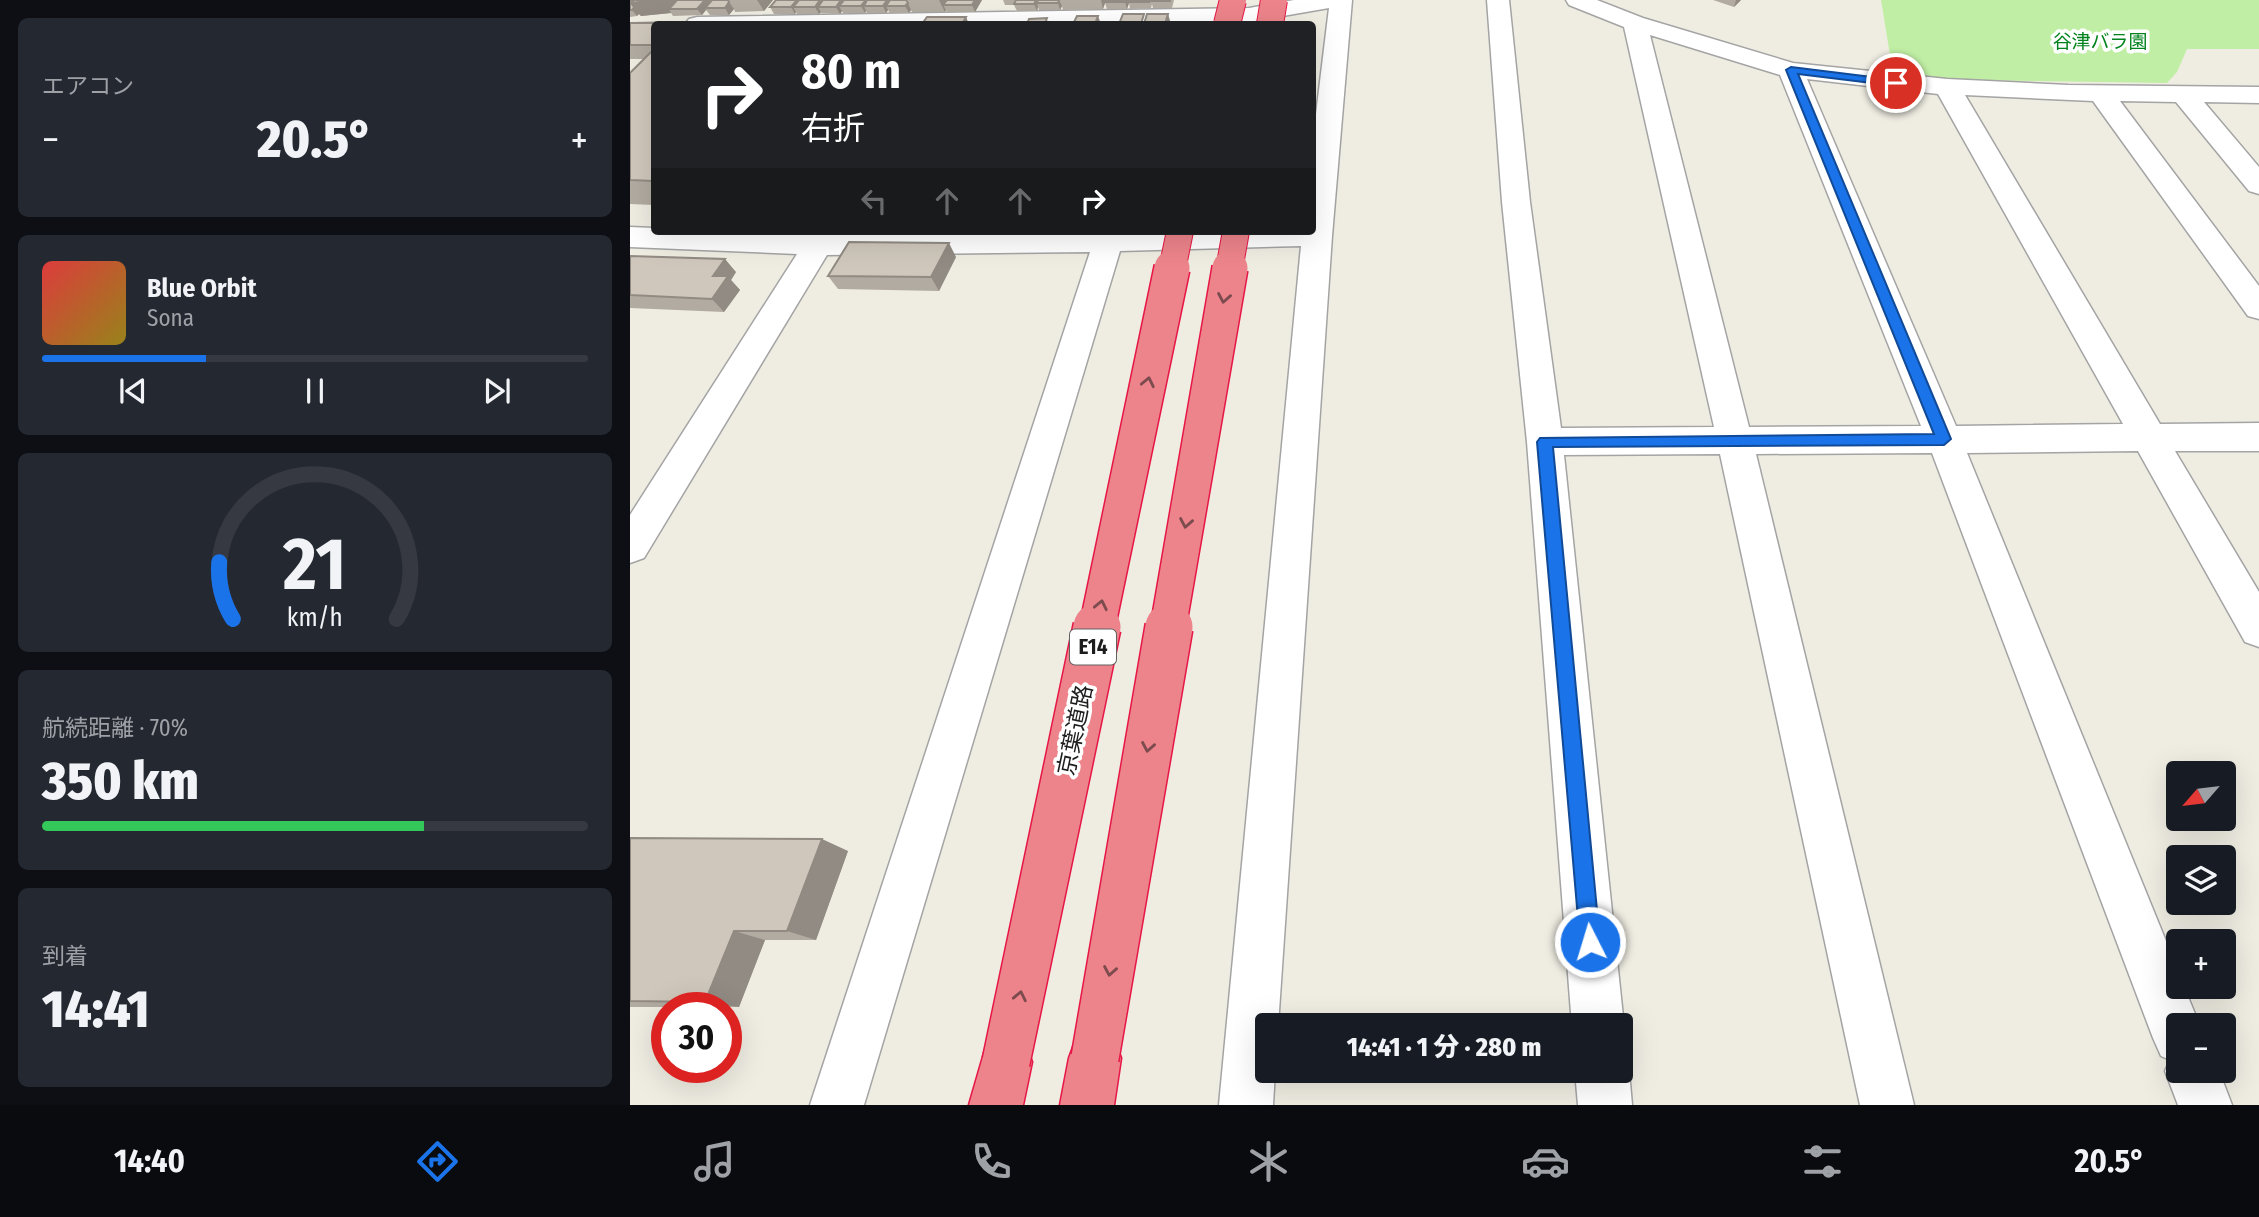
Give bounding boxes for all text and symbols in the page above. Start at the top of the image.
park label: 谷津バラ園 [2052,30,2148,53]
text: 80 m [801,42,901,101]
icon: right [686,49,777,140]
pin [1866,53,1926,113]
icon: arrive [1877,64,1915,102]
text: エアコン [42,72,134,100]
text: 20.5° [257,108,373,171]
text: 右折 [801,109,865,147]
text: − [42,117,59,163]
text: + [571,117,588,163]
icon: left [855,182,893,220]
icon: ahead [928,182,966,220]
icon: ahead [1001,182,1039,220]
icon: right [1074,182,1112,220]
text: Blue Orbit [147,273,257,304]
one-way arrow [1217,292,1232,304]
text: Sona [147,304,194,332]
icon: previous [114,372,152,410]
icon: pause [296,372,334,410]
icon: next [478,372,516,410]
one-way arrow [1139,376,1154,388]
one-way arrow [1179,517,1194,528]
text: 21 [282,521,347,608]
one-way arrow [1093,599,1108,611]
text: km/h [287,602,343,632]
road number: E14 [1070,630,1116,664]
street label: 京葉道路 [1052,682,1098,778]
text: 航続距離 · 70% [42,714,188,742]
one-way arrow [1141,741,1156,753]
text: 350 km [42,750,199,813]
north arrow [2166,761,2236,831]
map controls [2166,761,2236,1083]
button: layers [2166,845,2236,915]
position arrow [1553,905,1627,979]
button: + [2166,929,2236,999]
text: 到着 [42,942,88,970]
one-way arrow [1103,965,1118,977]
text: 14:41 [42,978,150,1041]
one-way arrow [1011,990,1026,1002]
speed limit sign: 30 [651,992,742,1083]
button: − [2166,1013,2236,1083]
text: 14:41 · 1 分 · 280 m [1347,1032,1541,1063]
icon: directions [413,1137,462,1186]
icon: music [690,1137,739,1186]
icon: phone [967,1137,1016,1186]
icon: climate [1244,1137,1293,1186]
icon: car [1521,1137,1570,1186]
icon: filters [1798,1137,1847,1186]
text: 14:40 [114,1142,185,1180]
text: 20.5° [2075,1142,2145,1180]

